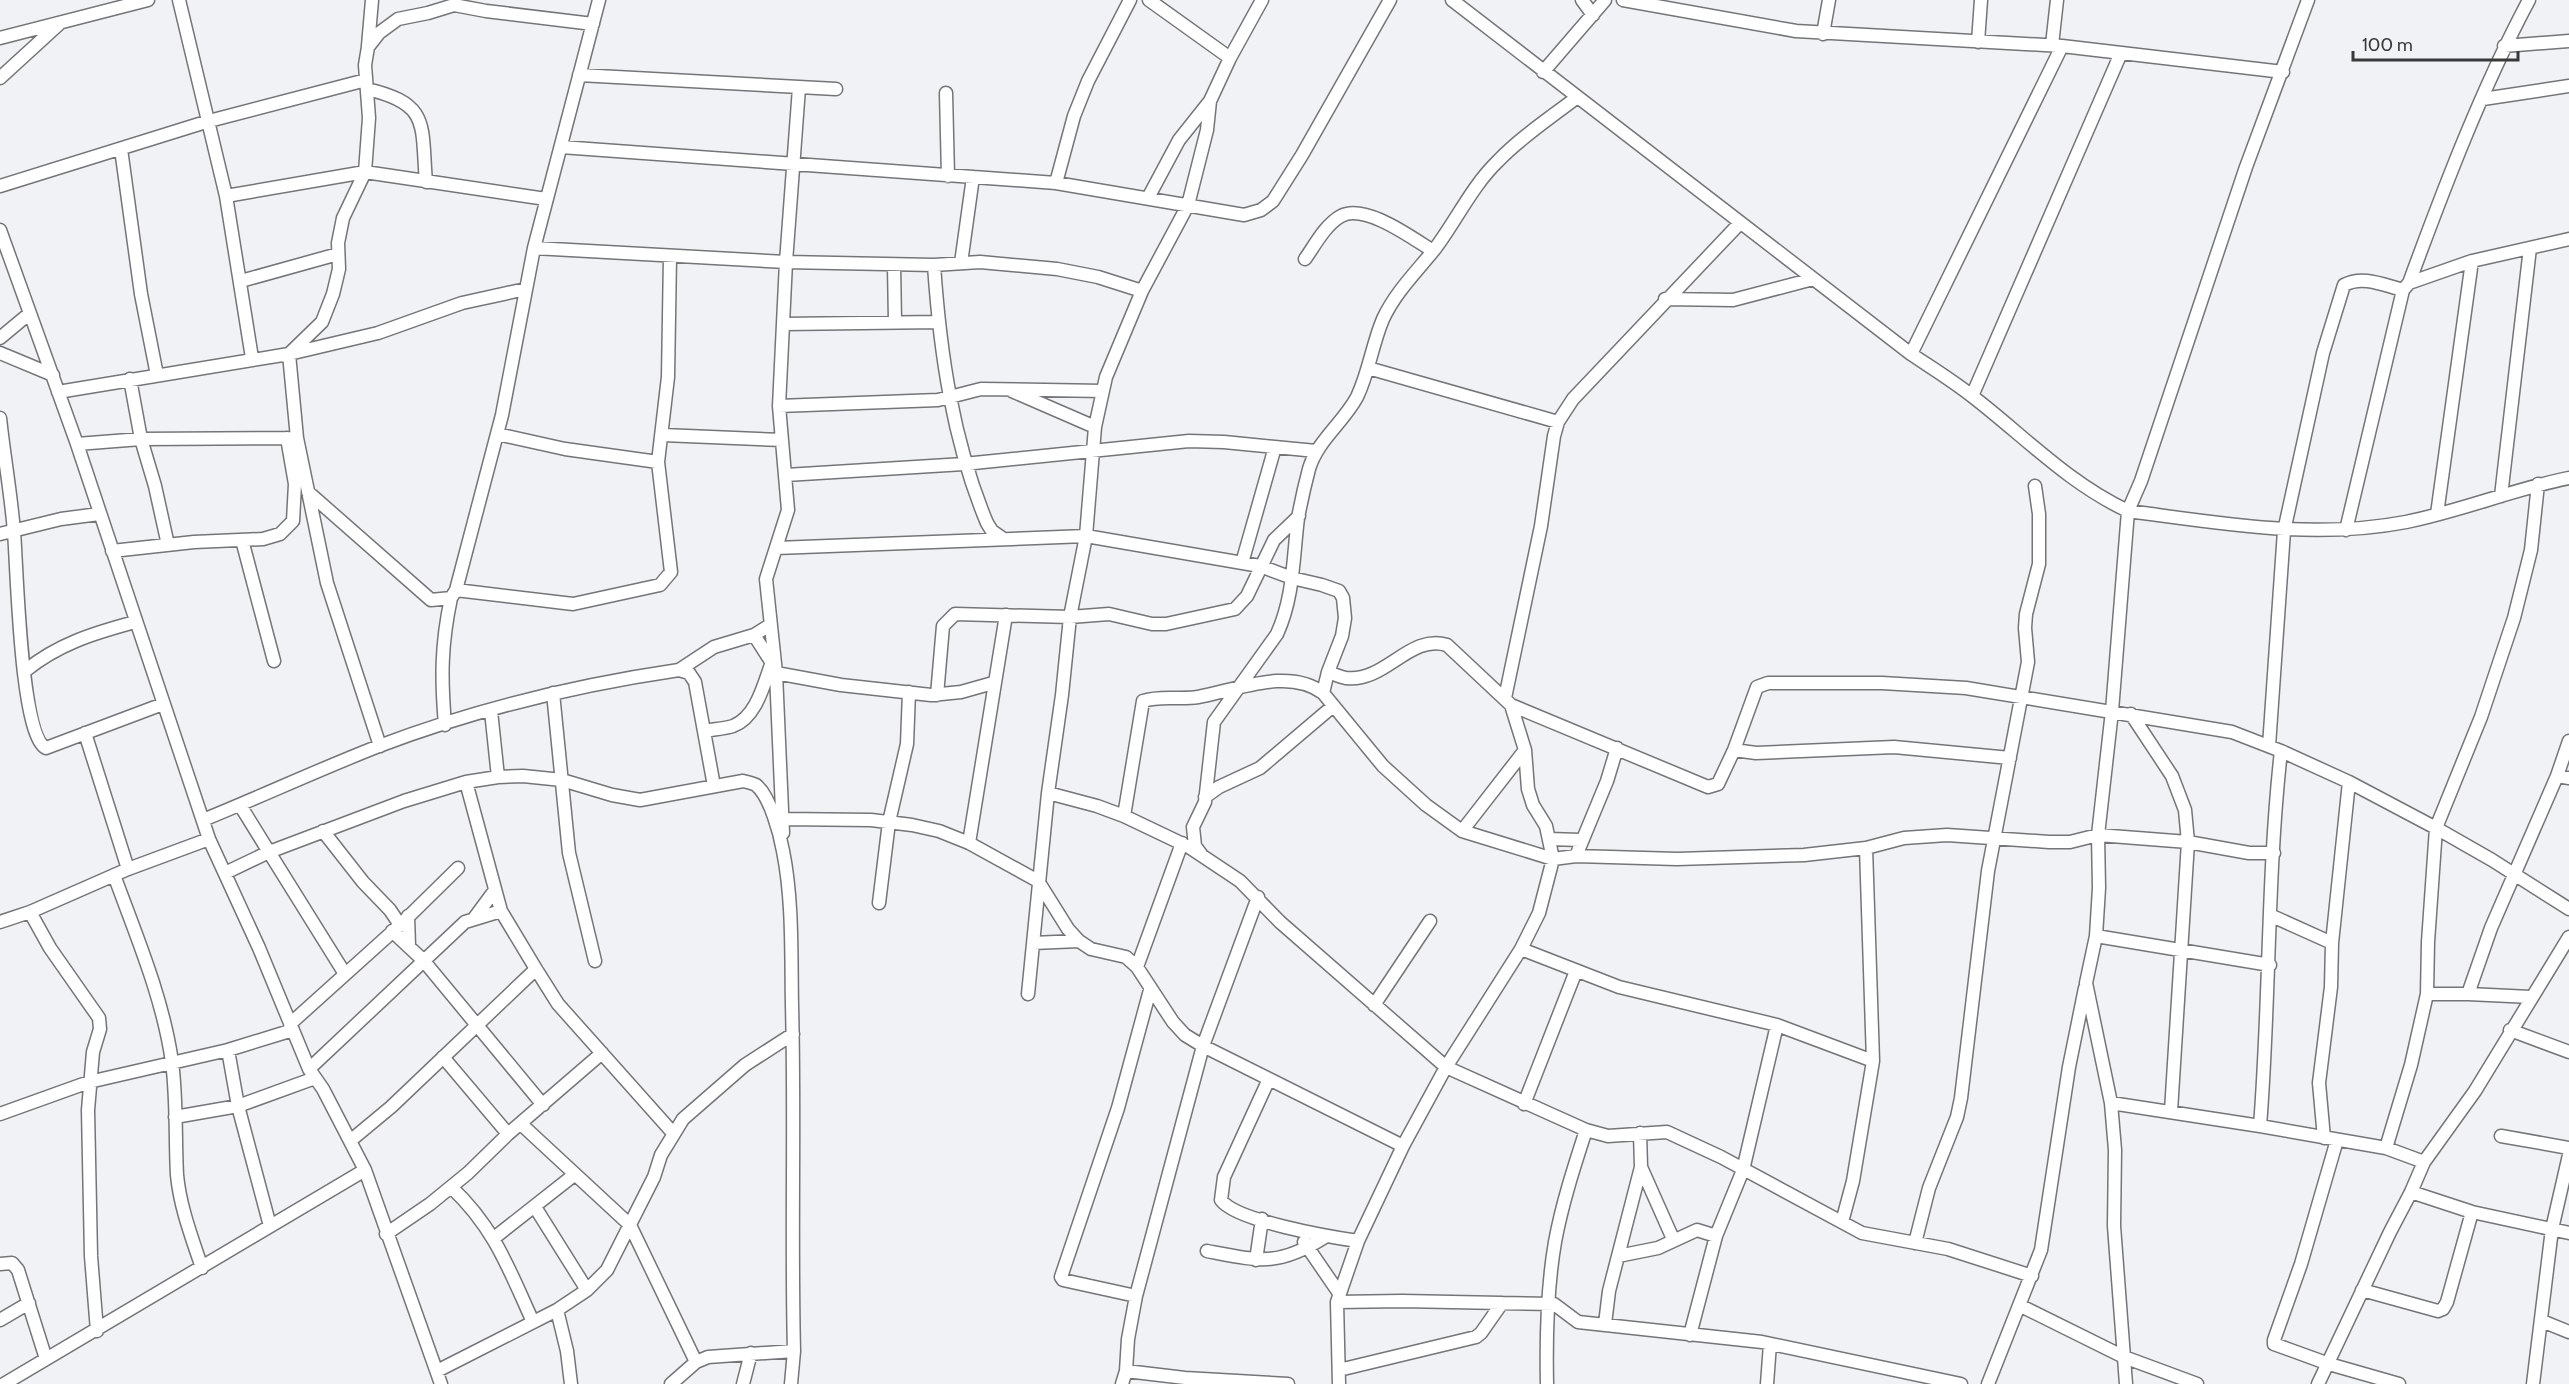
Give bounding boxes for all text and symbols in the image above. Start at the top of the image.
scale bar [2353,24,2518,62]
text: 100 m [2362,34,2413,56]

